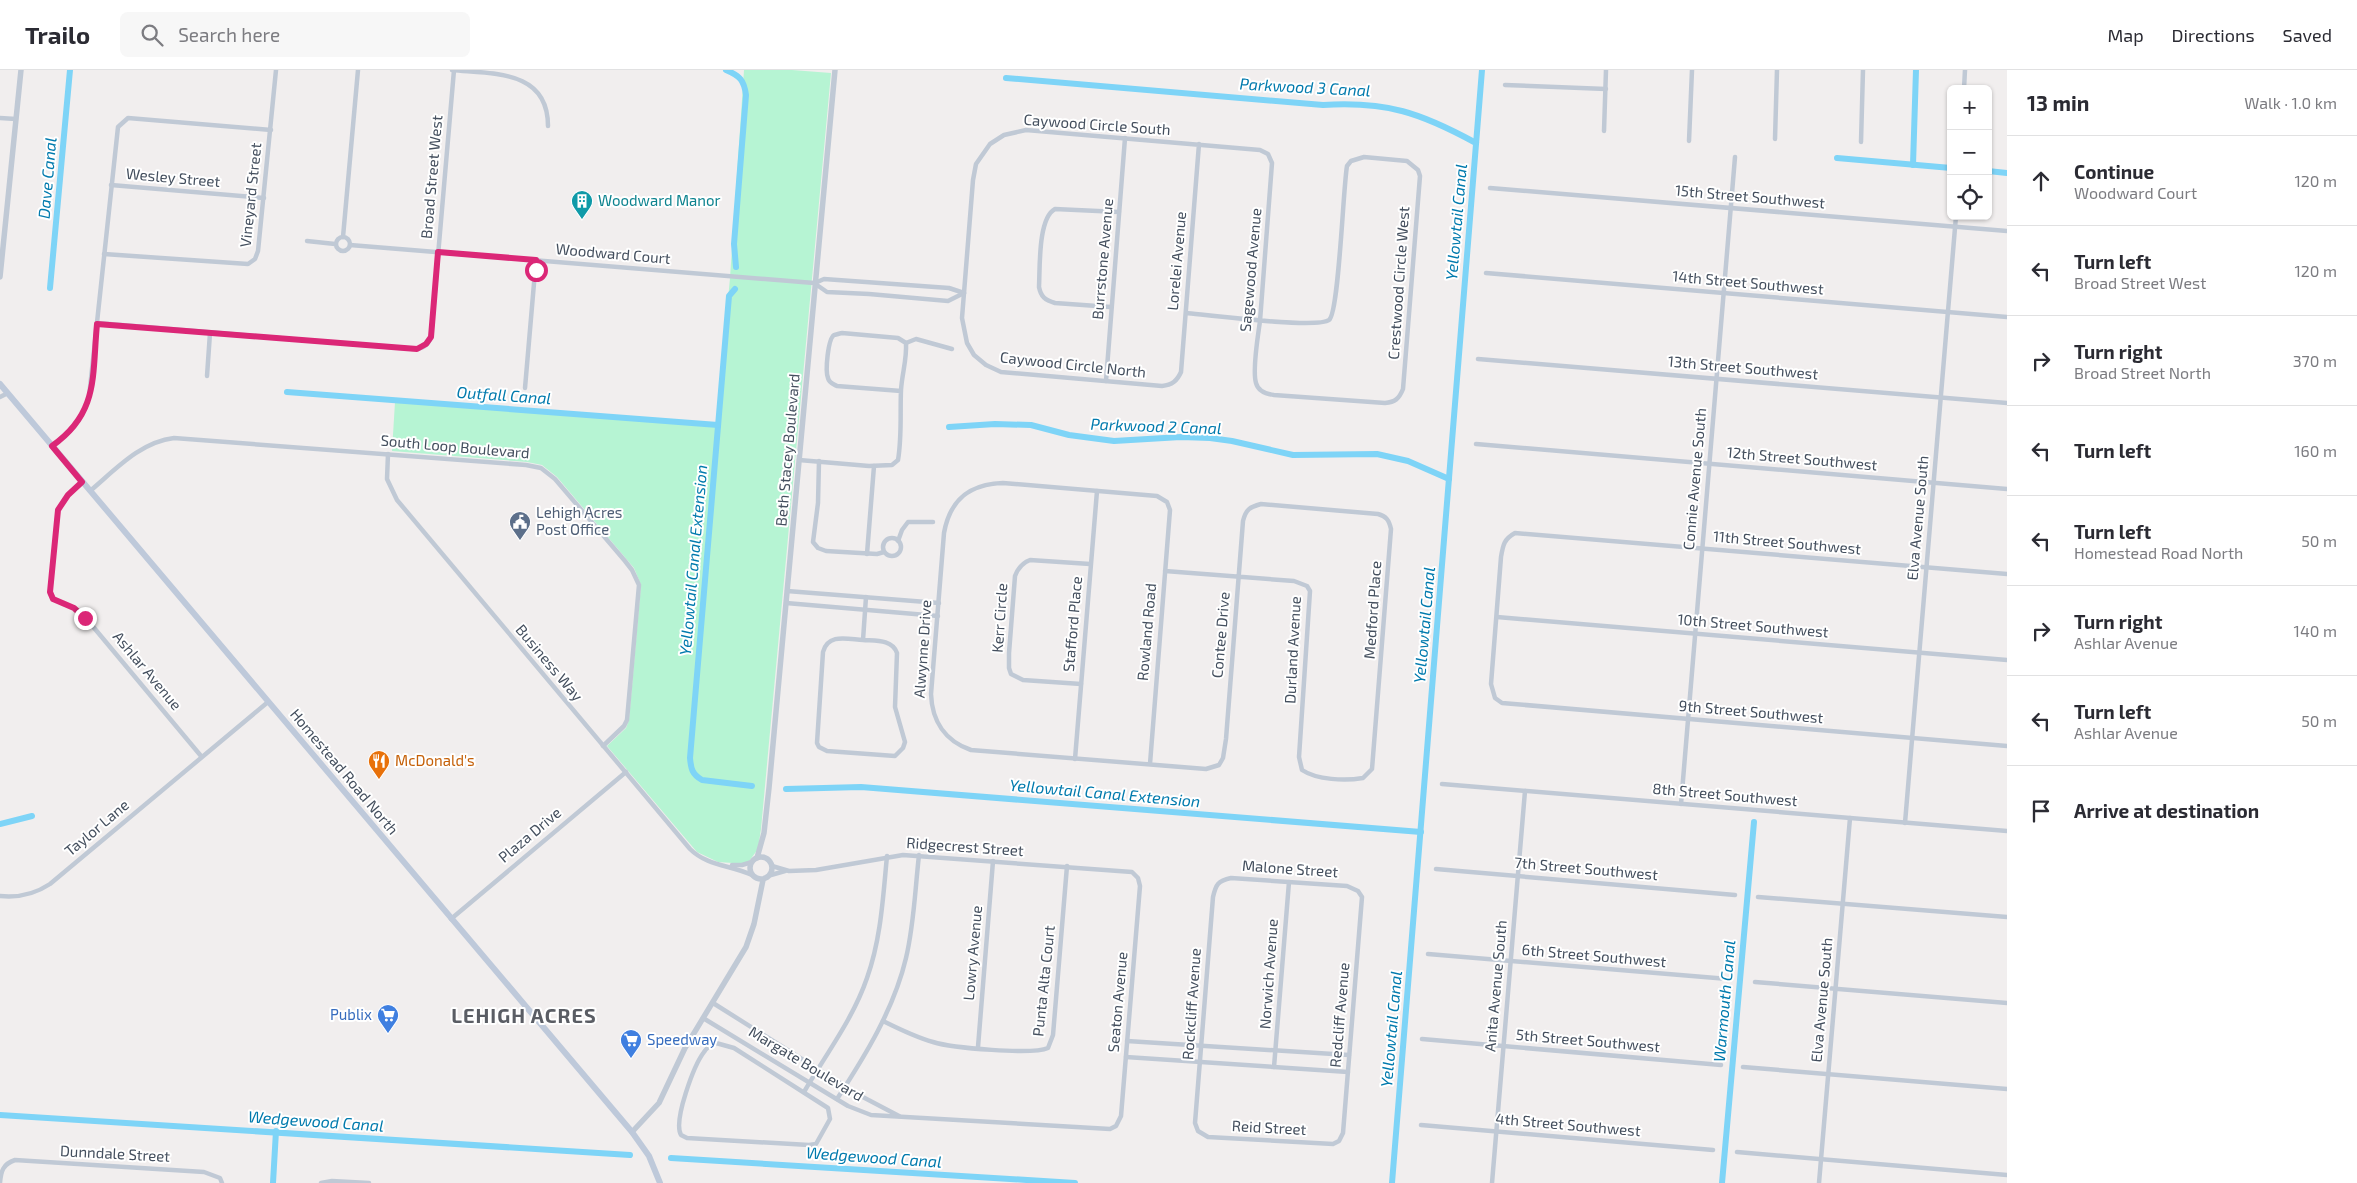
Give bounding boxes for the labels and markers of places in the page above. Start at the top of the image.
building icon: Woodward Manor [570,189,594,220]
place label: Woodward Manor [598,191,721,209]
place label: Lehigh Acres Post Office [536,503,622,538]
public building icon: Lehigh Acres Post Office [508,510,532,541]
restaurant icon: McDonald's [367,749,391,780]
place label: McDonald's [395,751,475,769]
supermarket icon: Publix [376,1003,400,1034]
place label: Publix [330,1005,372,1023]
supermarket icon: Speedway [619,1028,643,1059]
place label: Speedway [647,1030,717,1048]

